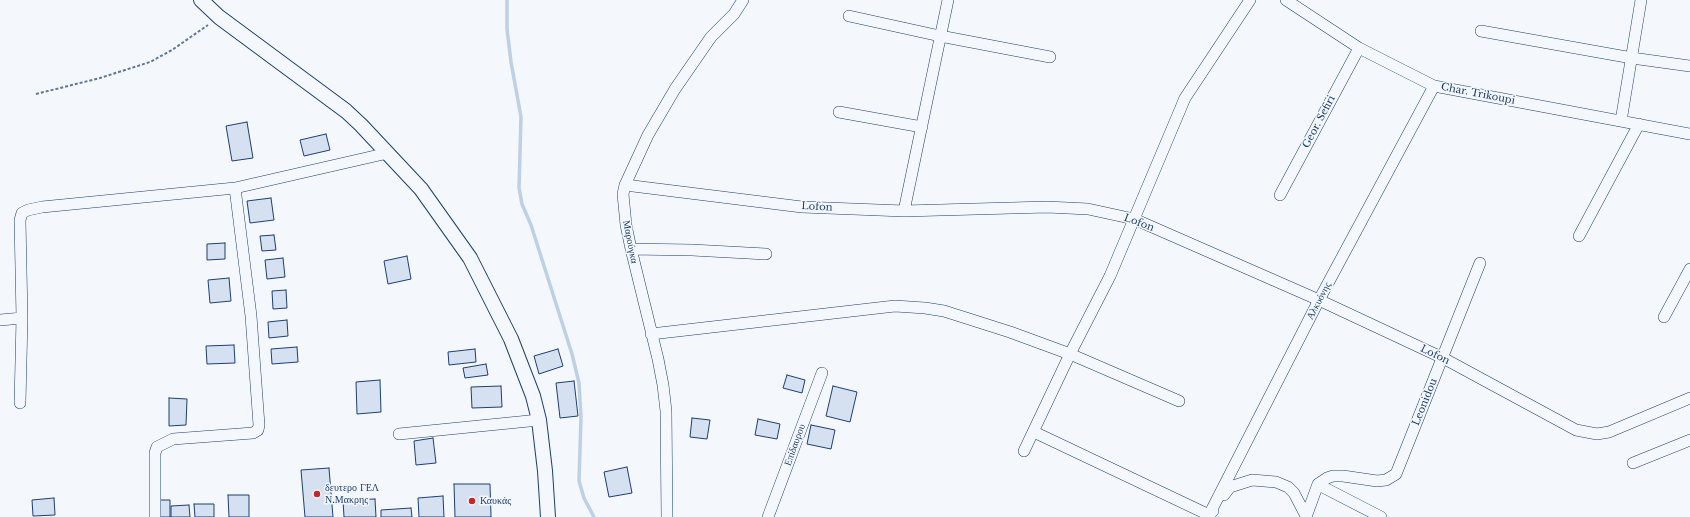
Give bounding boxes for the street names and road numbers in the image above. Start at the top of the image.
street label: Char. Trikoupi [1440,81,1516,107]
street label: Geor. Sefiri [1300,94,1338,150]
street label: Lofon [801,200,833,214]
street label: Lofon [1122,212,1156,234]
street label: Μαρούγκα [620,219,640,265]
street label: Αλκυόνης [1304,280,1334,322]
street label: Lofon [1418,343,1452,367]
street label: Leonidou [1410,377,1440,427]
street label: Επίδαυρου [782,422,808,468]

